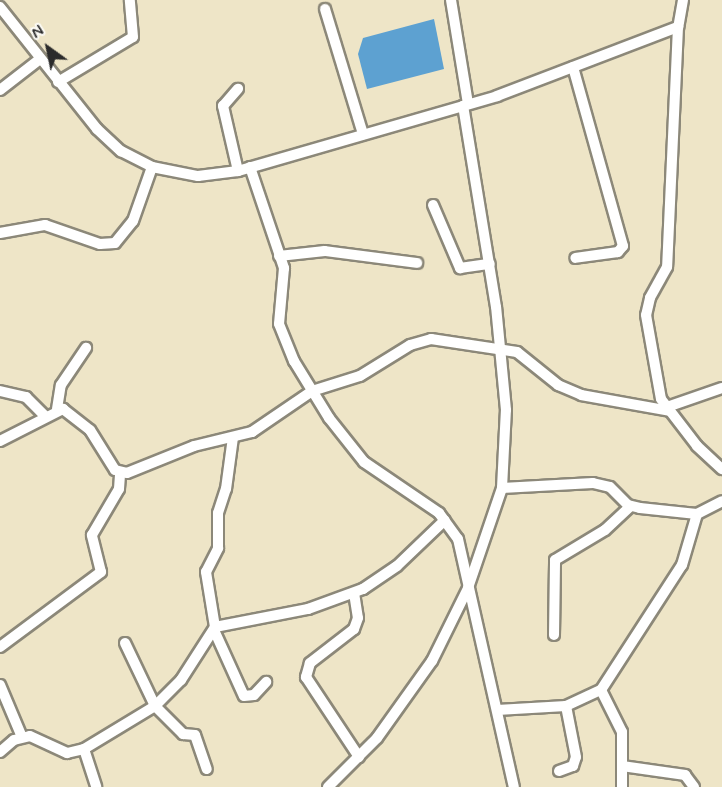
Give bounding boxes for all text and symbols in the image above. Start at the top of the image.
north arrow [18,18,78,78]
text: N [28,21,48,44]

